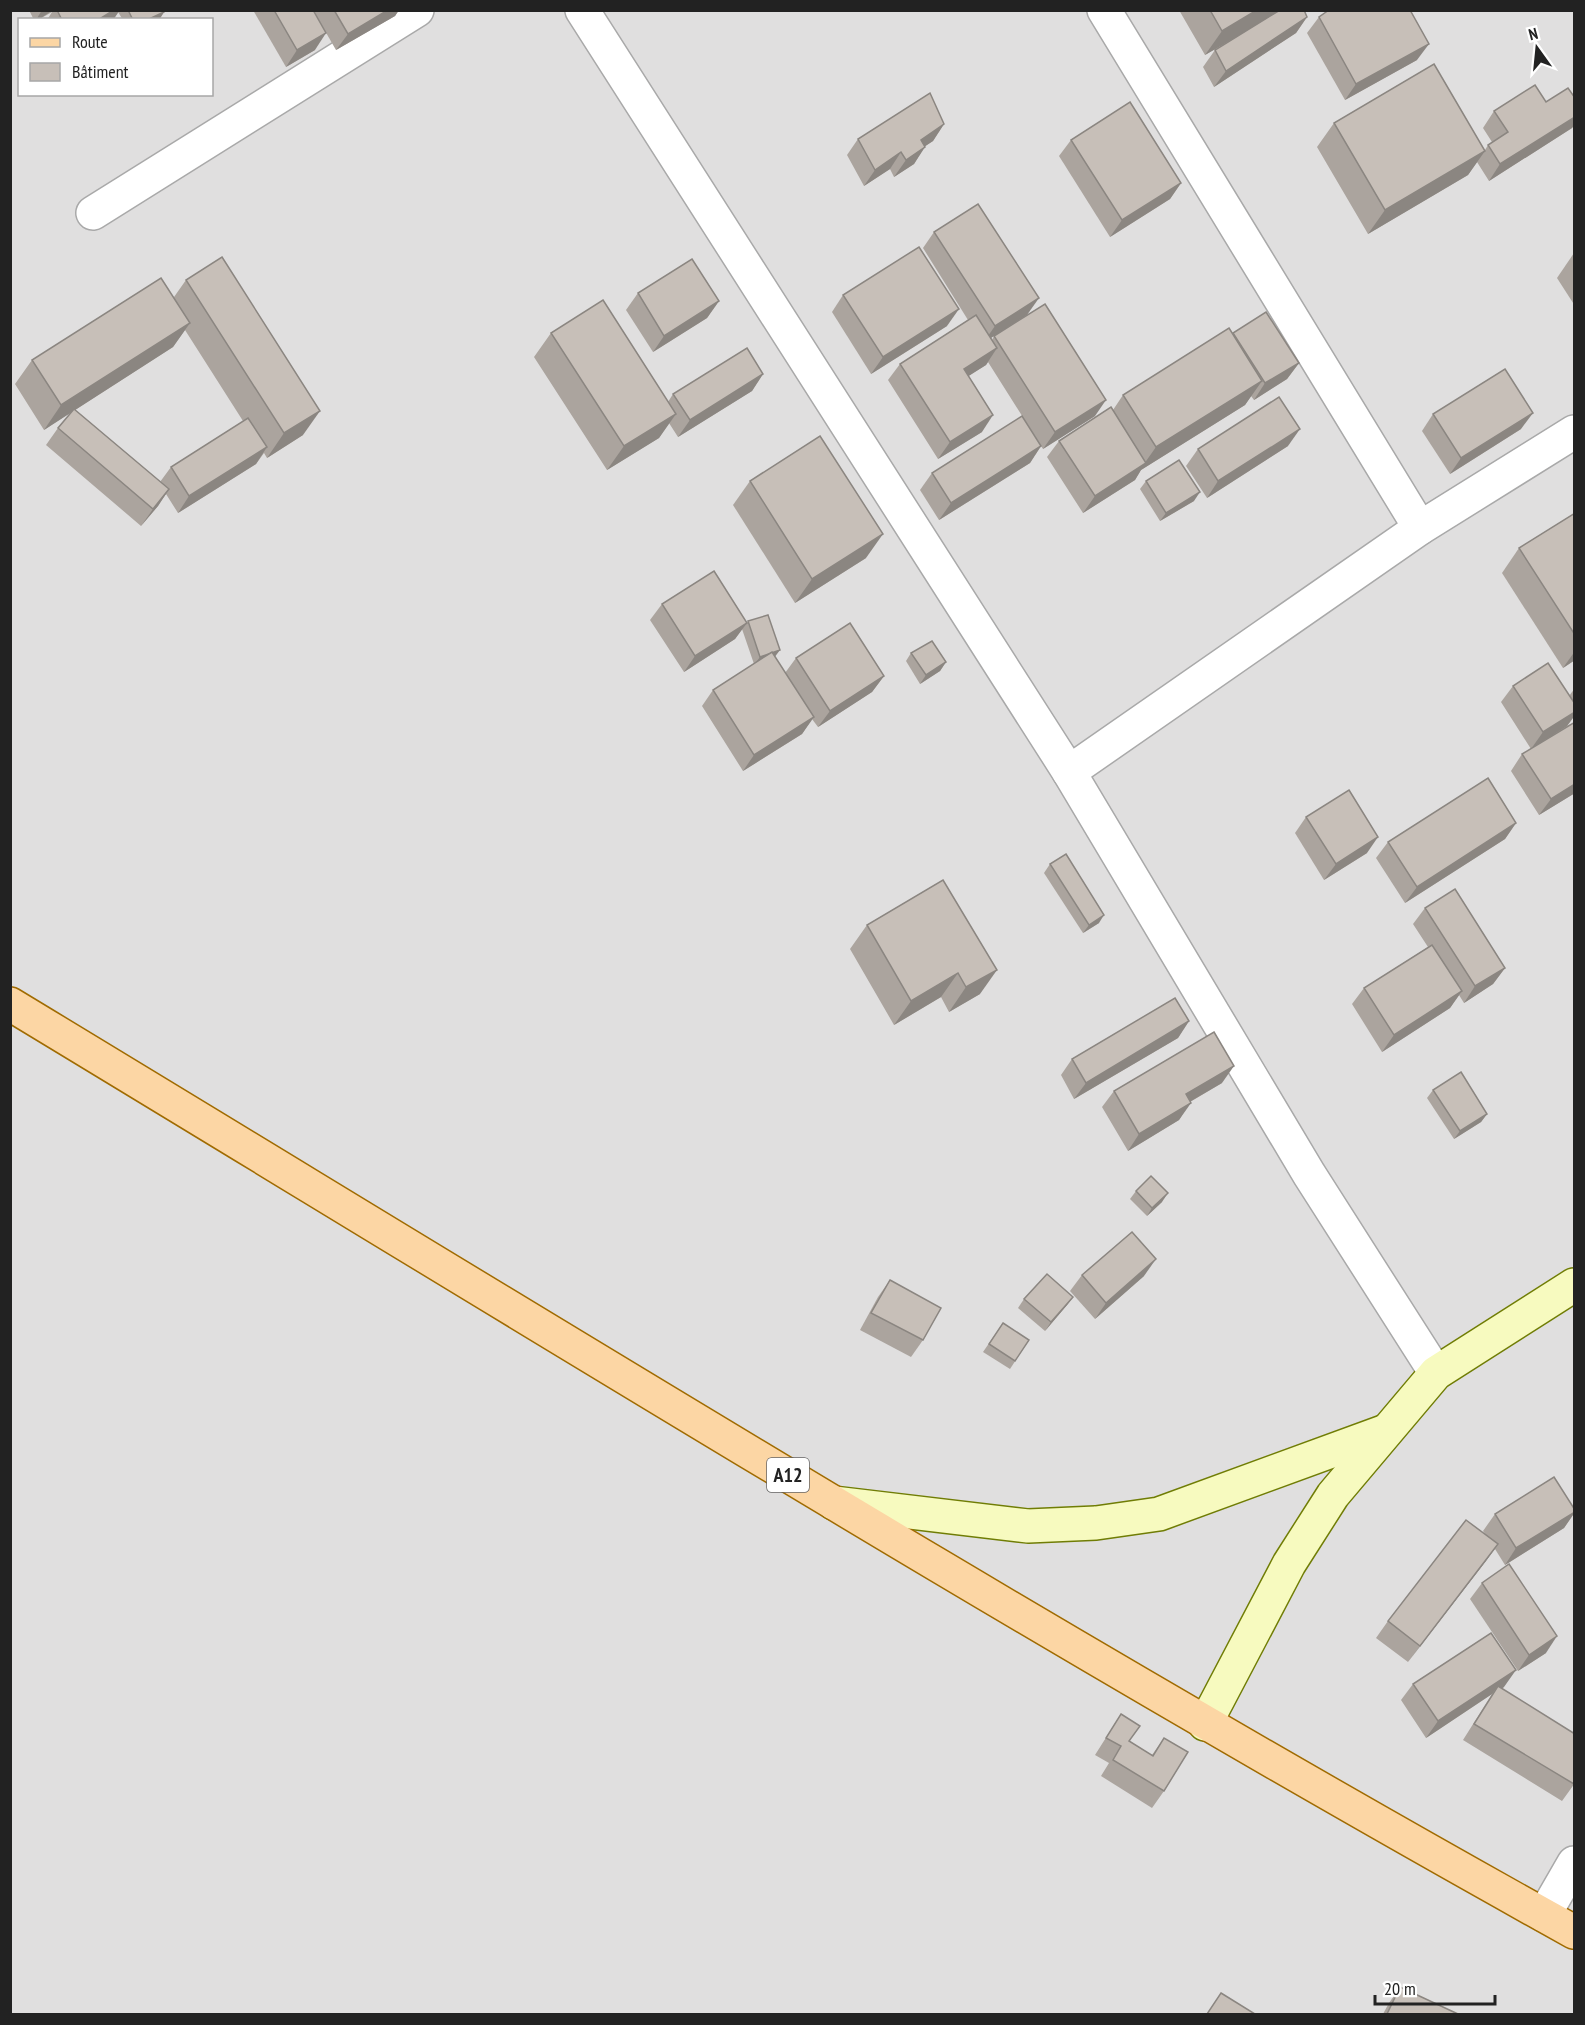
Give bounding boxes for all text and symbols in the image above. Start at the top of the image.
legend [18,18,213,96]
north arrow [1507,18,1567,78]
text: N [1526,23,1540,44]
text: Route [72,30,108,53]
text: Bâtiment [72,60,129,83]
road number: A12 [767,1458,809,1492]
scale bar [1375,1968,1495,2006]
text: 20 m [1384,1977,1416,2000]

